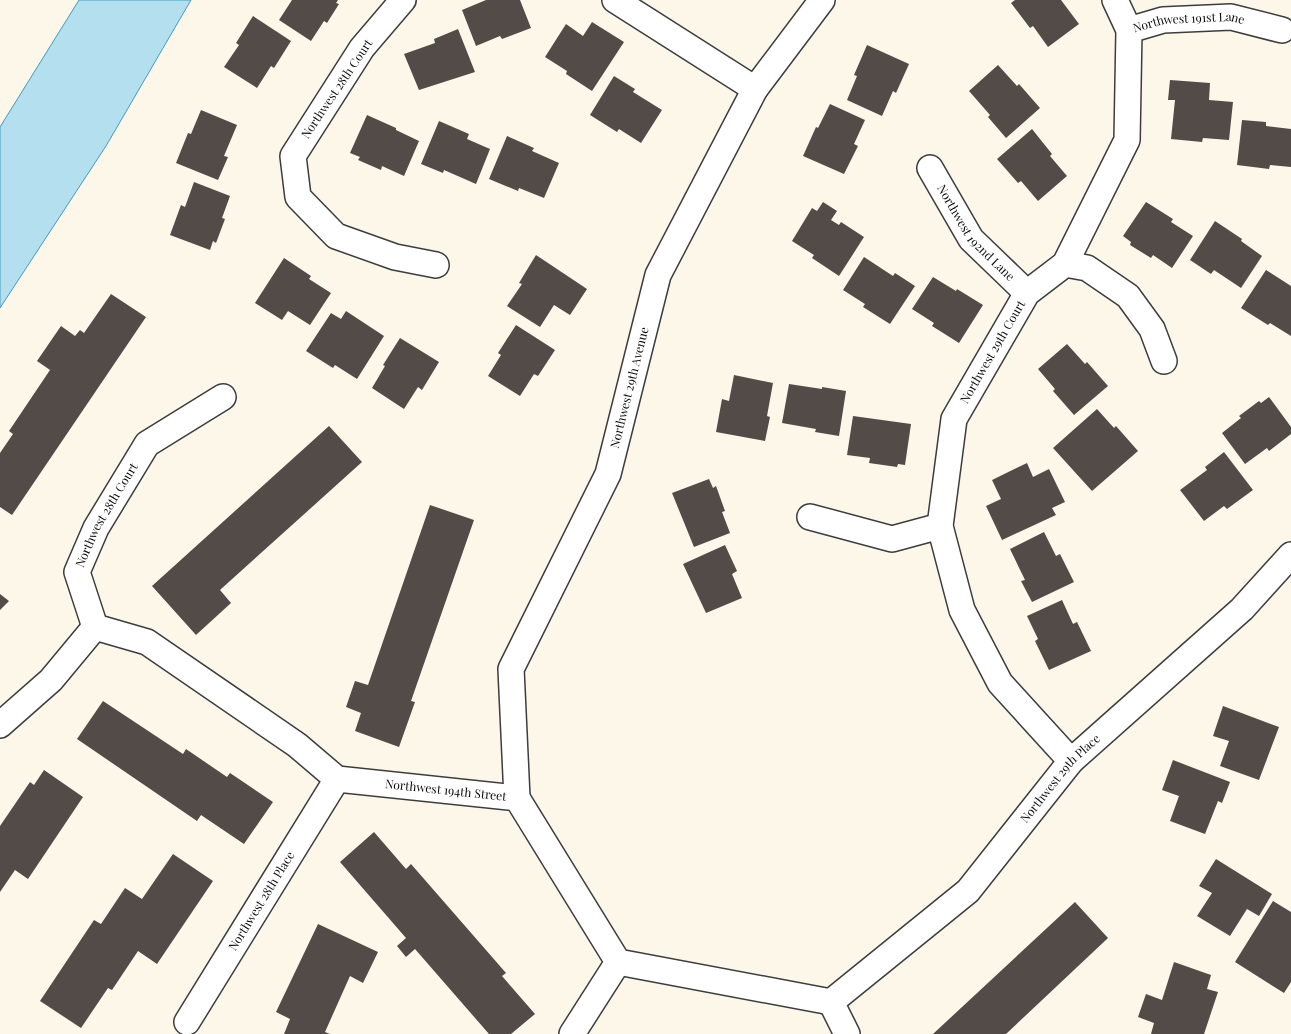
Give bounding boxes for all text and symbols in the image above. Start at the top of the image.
street label: Northwest 191st Lane [1131,8,1247,35]
street label: Northwest 28th Court [297,35,376,141]
street label: Northwest 192nd Lane [934,181,1019,284]
street label: Northwest 29th Court [956,296,1029,406]
street label: Northwest 29th Avenue [606,325,652,450]
street label: Northwest 28th Court [71,459,141,569]
street label: Northwest 29th Place [1016,730,1103,826]
street label: Northwest 194th Street [384,775,508,804]
street label: Northwest 28th Place [224,848,297,953]

